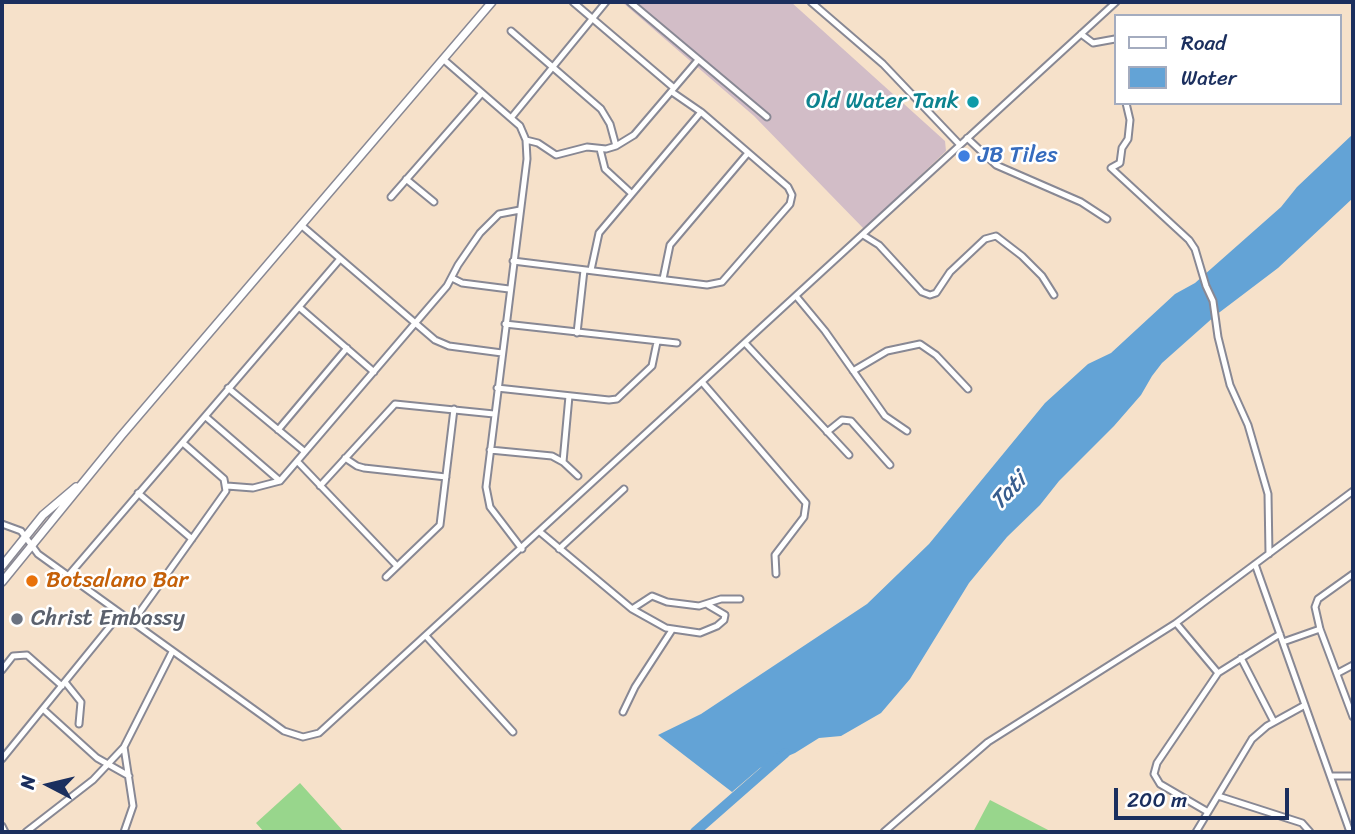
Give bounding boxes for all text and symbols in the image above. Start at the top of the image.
legend [1114,14,1341,105]
text: Road [1181,24,1226,62]
text: Water [1181,59,1236,97]
place label: Old Water Tank [806,88,959,116]
marker: Old Water Tank [965,94,981,110]
place label: JB Tiles [978,142,1058,170]
marker: JB Tiles [956,148,972,164]
water label: Tati [985,467,1033,517]
place label: Botsalano Bar [46,567,188,595]
marker: Botsalano Bar [24,573,40,589]
place label: Christ Embassy [31,605,185,633]
marker: Christ Embassy [9,611,25,627]
north arrow [14,750,84,820]
text: N [10,774,45,791]
scale bar [1117,774,1292,818]
text: 200 m [1127,781,1187,819]

